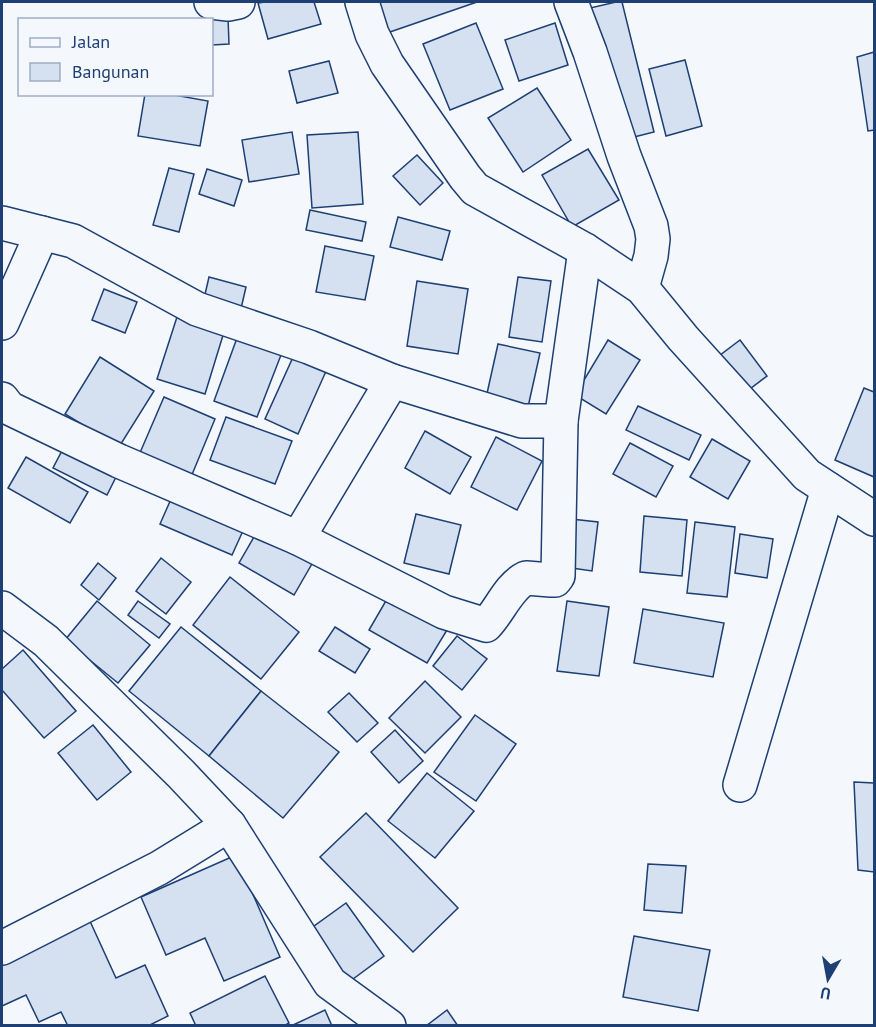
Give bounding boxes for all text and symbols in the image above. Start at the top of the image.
legend [18,18,213,96]
text: Jalan [71,30,110,53]
text: Bangunan [72,60,149,83]
north arrow [798,949,858,1009]
text: U [819,983,832,1004]

